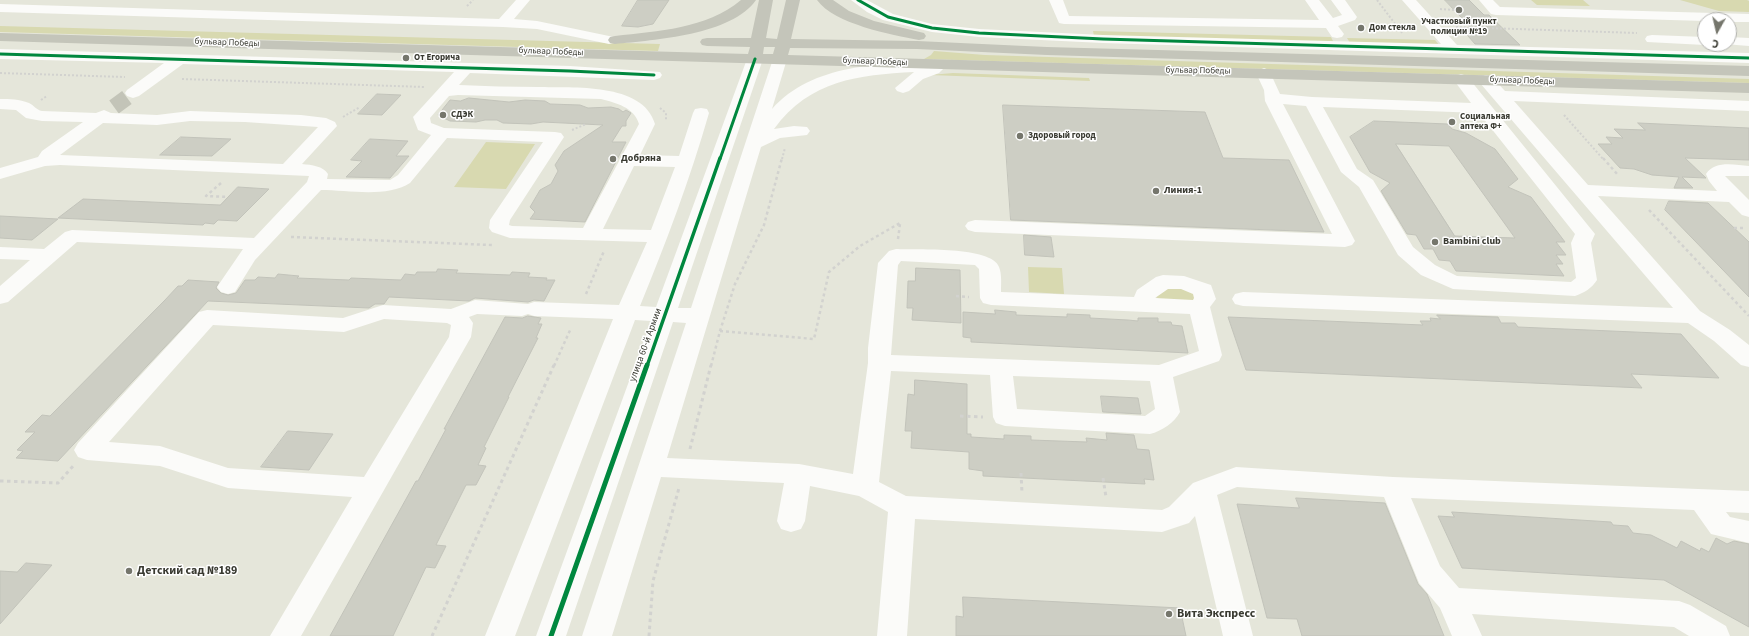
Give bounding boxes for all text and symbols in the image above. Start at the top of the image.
marker: Участковый пункт полиции №19 [1454,5,1464,15]
north arrow [1697,12,1737,52]
place label: Участковый пункт полиции №19 [1421,17,1497,38]
marker: Дом стекла [1356,23,1366,33]
place label: Дом стекла [1369,23,1416,33]
street label: бульвар Победы [194,36,260,50]
text: С [1711,36,1720,51]
street label: бульвар Победы [518,45,584,59]
marker: От Егорича [401,53,411,63]
place label: От Егорича [414,53,460,63]
street label: бульвар Победы [842,55,908,69]
street label: бульвар Победы [1165,65,1231,77]
street label: бульвар Победы [1489,74,1555,88]
marker: СДЭК [438,110,448,120]
place label: СДЭК [451,110,473,120]
place label: Социальная аптека Ф+ [1460,112,1510,133]
marker: Социальная аптека Ф+ [1447,117,1457,127]
marker: Здоровый город [1015,131,1025,141]
place label: Здоровый город [1028,131,1096,141]
place label: Добряна [621,153,661,165]
marker: Добряна [608,154,618,164]
place label: Линия-1 [1164,185,1202,197]
marker: Линия-1 [1151,186,1161,196]
place label: Bambini club [1443,236,1501,248]
marker: Bambini club [1430,237,1440,247]
street label: улица 60-й Армии [627,307,665,383]
place label: Детский сад №189 [137,564,237,578]
marker: Детский сад №189 [124,566,134,576]
place label: Вита Экспресс [1177,607,1255,621]
marker: Вита Экспресс [1164,609,1174,619]

